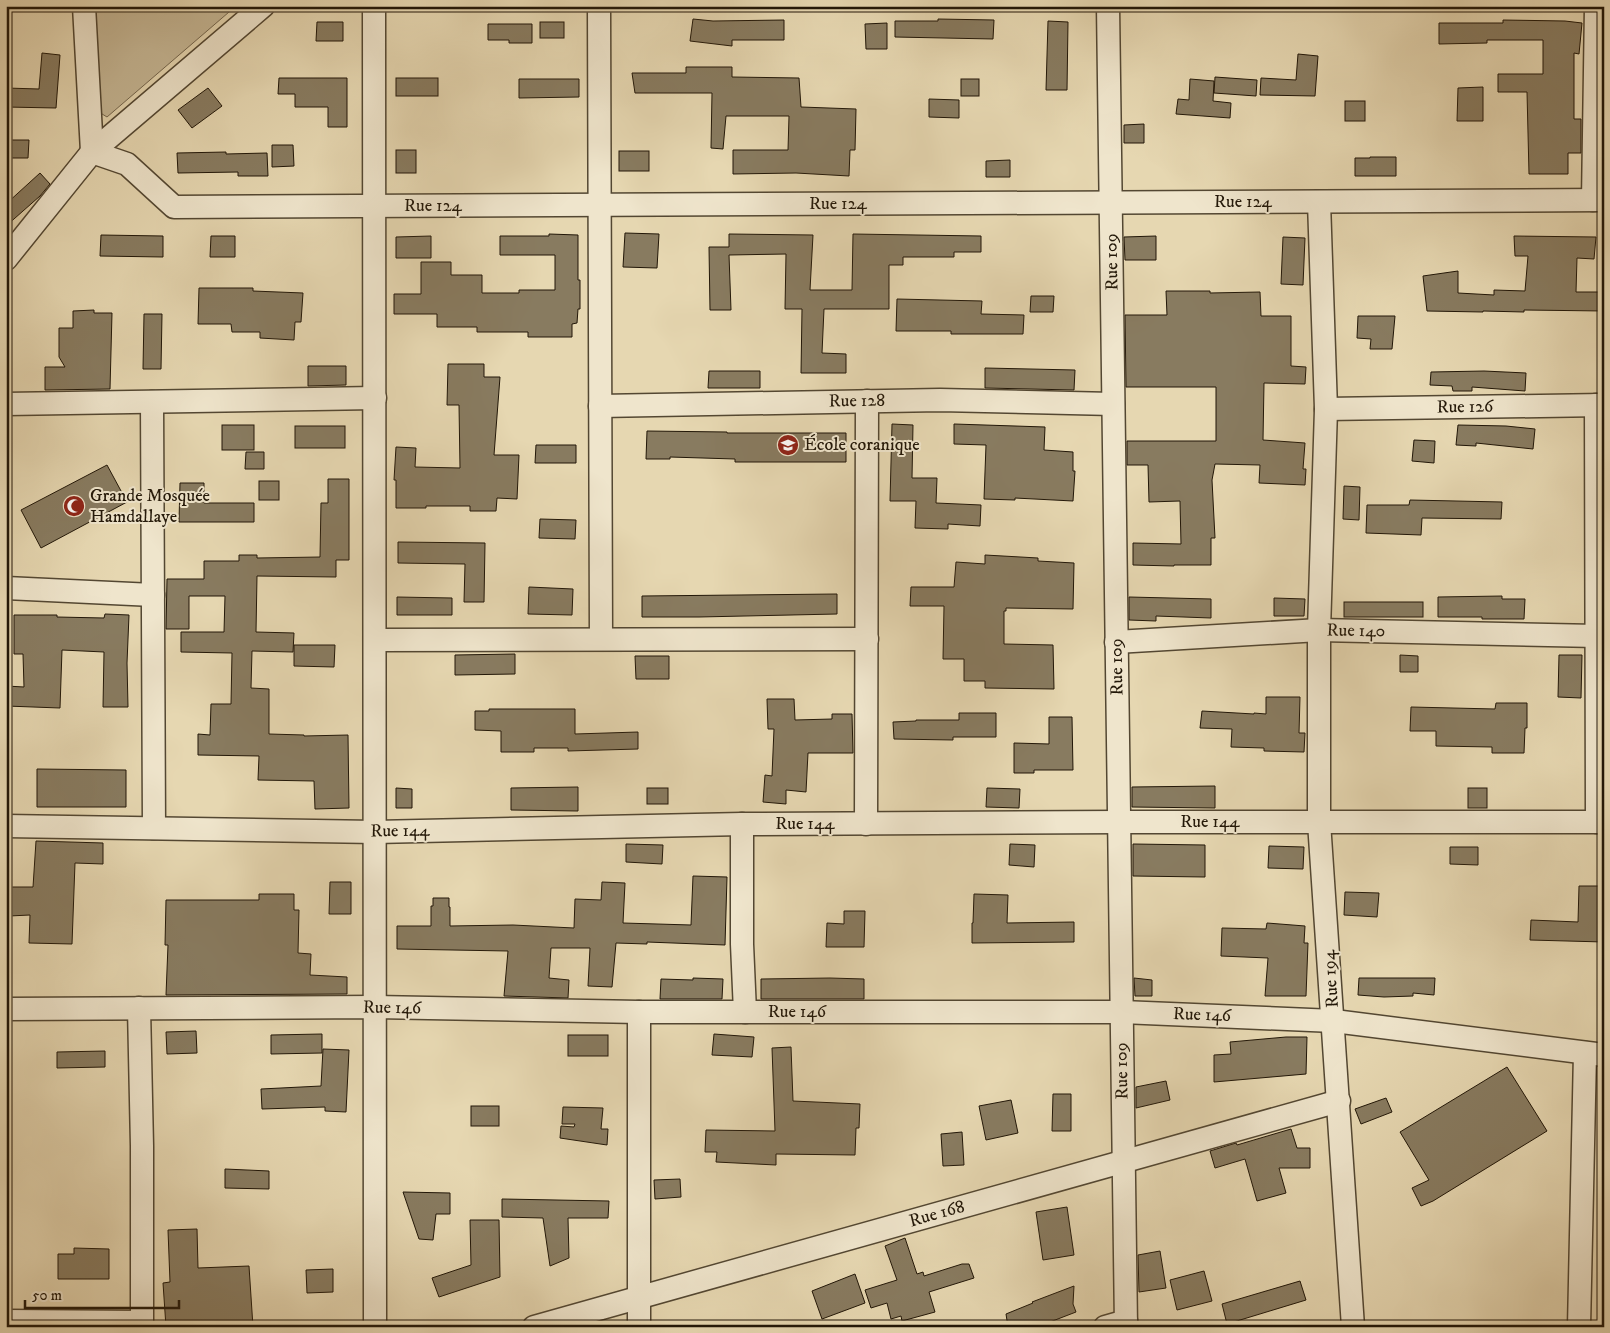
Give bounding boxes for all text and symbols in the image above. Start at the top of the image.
street label: Rue 124 [1214,191,1273,213]
street label: Rue 124 [809,193,868,215]
street label: Rue 124 [404,195,463,217]
street label: Rue 109 [1101,233,1123,291]
street label: Rue 128 [829,390,885,412]
street label: Rue 126 [1436,395,1494,418]
school or university icon: École coranique [776,433,800,457]
place label: École coranique [804,434,920,456]
place label: Grande Mosquée Hamdallaye [90,485,210,528]
mosque icon: Grande Mosquée Hamdallaye [62,494,86,518]
street label: Rue 140 [1326,619,1386,643]
street label: Rue 109 [1106,638,1128,696]
street label: Rue 144 [1180,811,1240,833]
street label: Rue 144 [775,813,835,835]
street label: Rue 144 [370,819,430,843]
street label: Rue 194 [1318,949,1344,1009]
street label: Rue 146 [363,996,422,1020]
street label: Rue 146 [768,1001,827,1023]
street label: Rue 146 [1172,1003,1232,1027]
street label: Rue 109 [1111,1042,1133,1100]
street label: Rue 168 [907,1196,967,1232]
scale bar [25,1278,179,1310]
text: 50 m [32,1286,62,1305]

